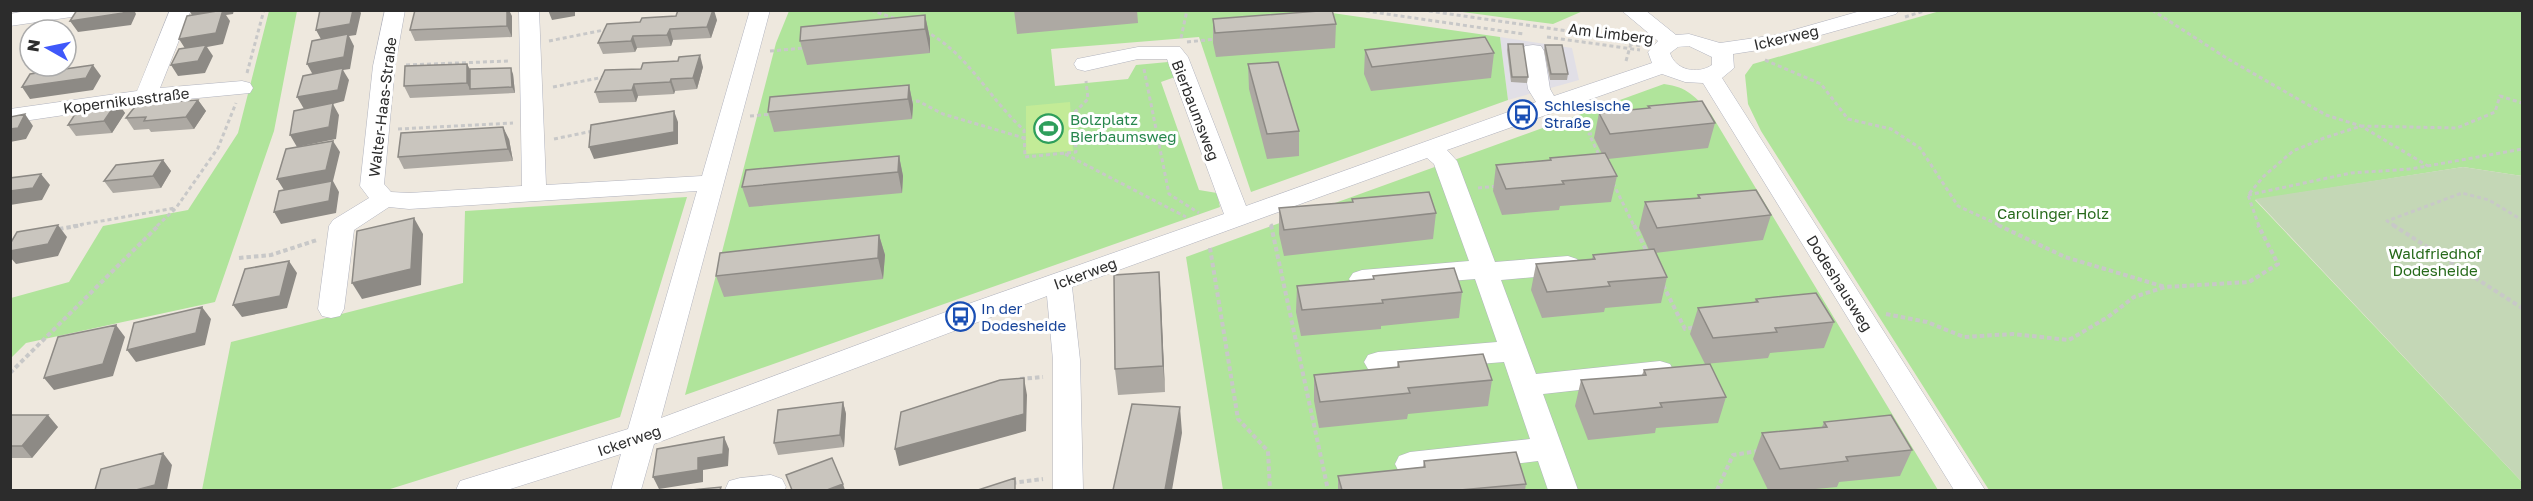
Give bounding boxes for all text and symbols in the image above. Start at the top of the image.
north arrow [18,18,78,78]
street label: Am Limberg [1567,19,1655,47]
street label: Ickerweg [1752,21,1820,53]
street label: Walter-Haas-Straße [364,36,400,178]
text: N [22,38,44,53]
street label: Bierbaumsweg [1169,57,1223,163]
street label: Kopernikusstraße [62,83,190,117]
place label: Schlesische Straße [1544,96,1631,131]
bus stop icon: Schlesische Straße [1507,98,1539,130]
place label: Bolzplatz Bierbaumsweg [1070,110,1177,145]
sports icon: Bolzplatz Bierbaumsweg [1033,112,1065,144]
park label: Carolinger Holz [1997,204,2109,222]
street label: Dodeshausweg [1803,232,1877,334]
park label: Waldfriedhof Dodesheide [2389,244,2482,279]
street label: Ickerweg [1051,253,1119,293]
place label: In der Dodesheide [981,299,1067,334]
bus stop icon: In der Dodesheide [944,301,976,333]
street label: Ickerweg [595,421,663,459]

